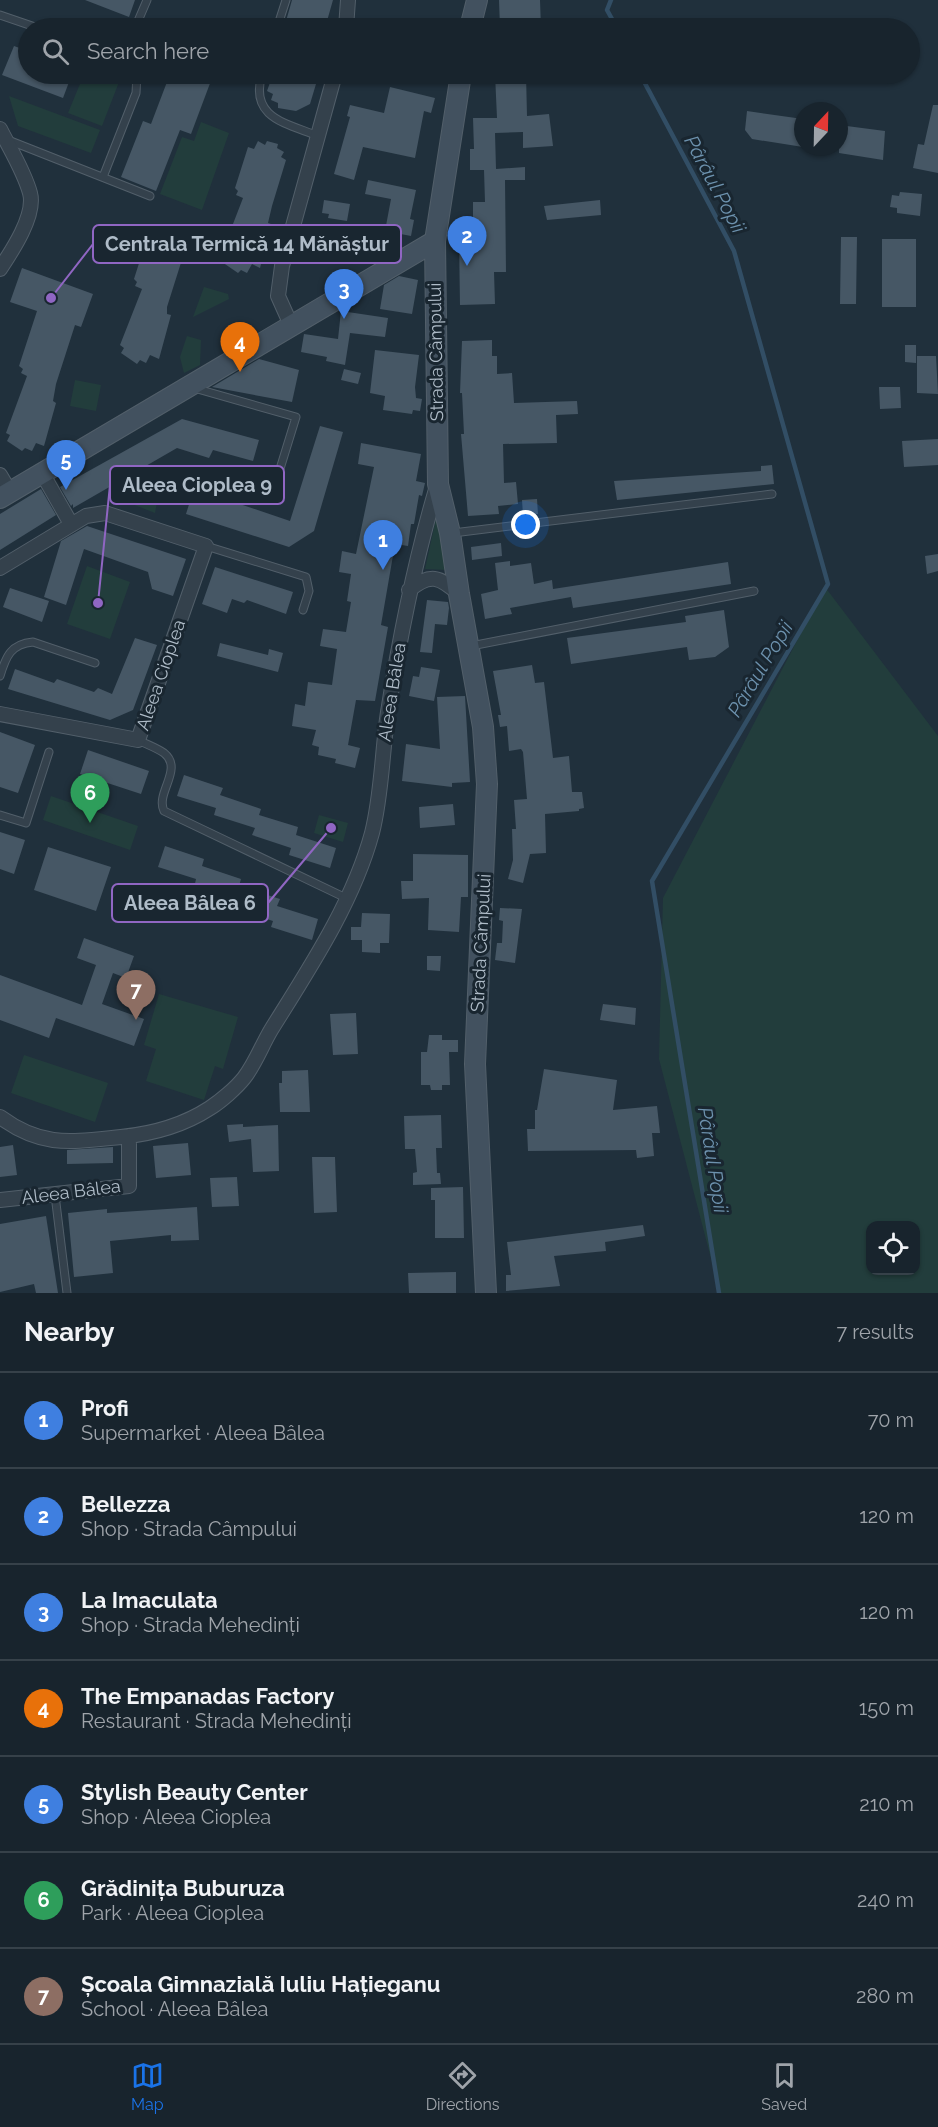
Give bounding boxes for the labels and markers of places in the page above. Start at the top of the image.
pin: 2 [448,216,486,266]
callout: Centrala Termică 14 Mănăștur [93,225,401,263]
pin: 3 [324,270,364,319]
pin: 4 [220,322,260,372]
pin: 5 [46,440,86,490]
callout: Aleea Cioplea 9 [110,466,284,504]
pin: 1 [364,520,403,570]
pin: 6 [70,774,110,823]
callout: Aleea Bâlea 6 [112,884,268,922]
pin: 7 [116,970,156,1020]

